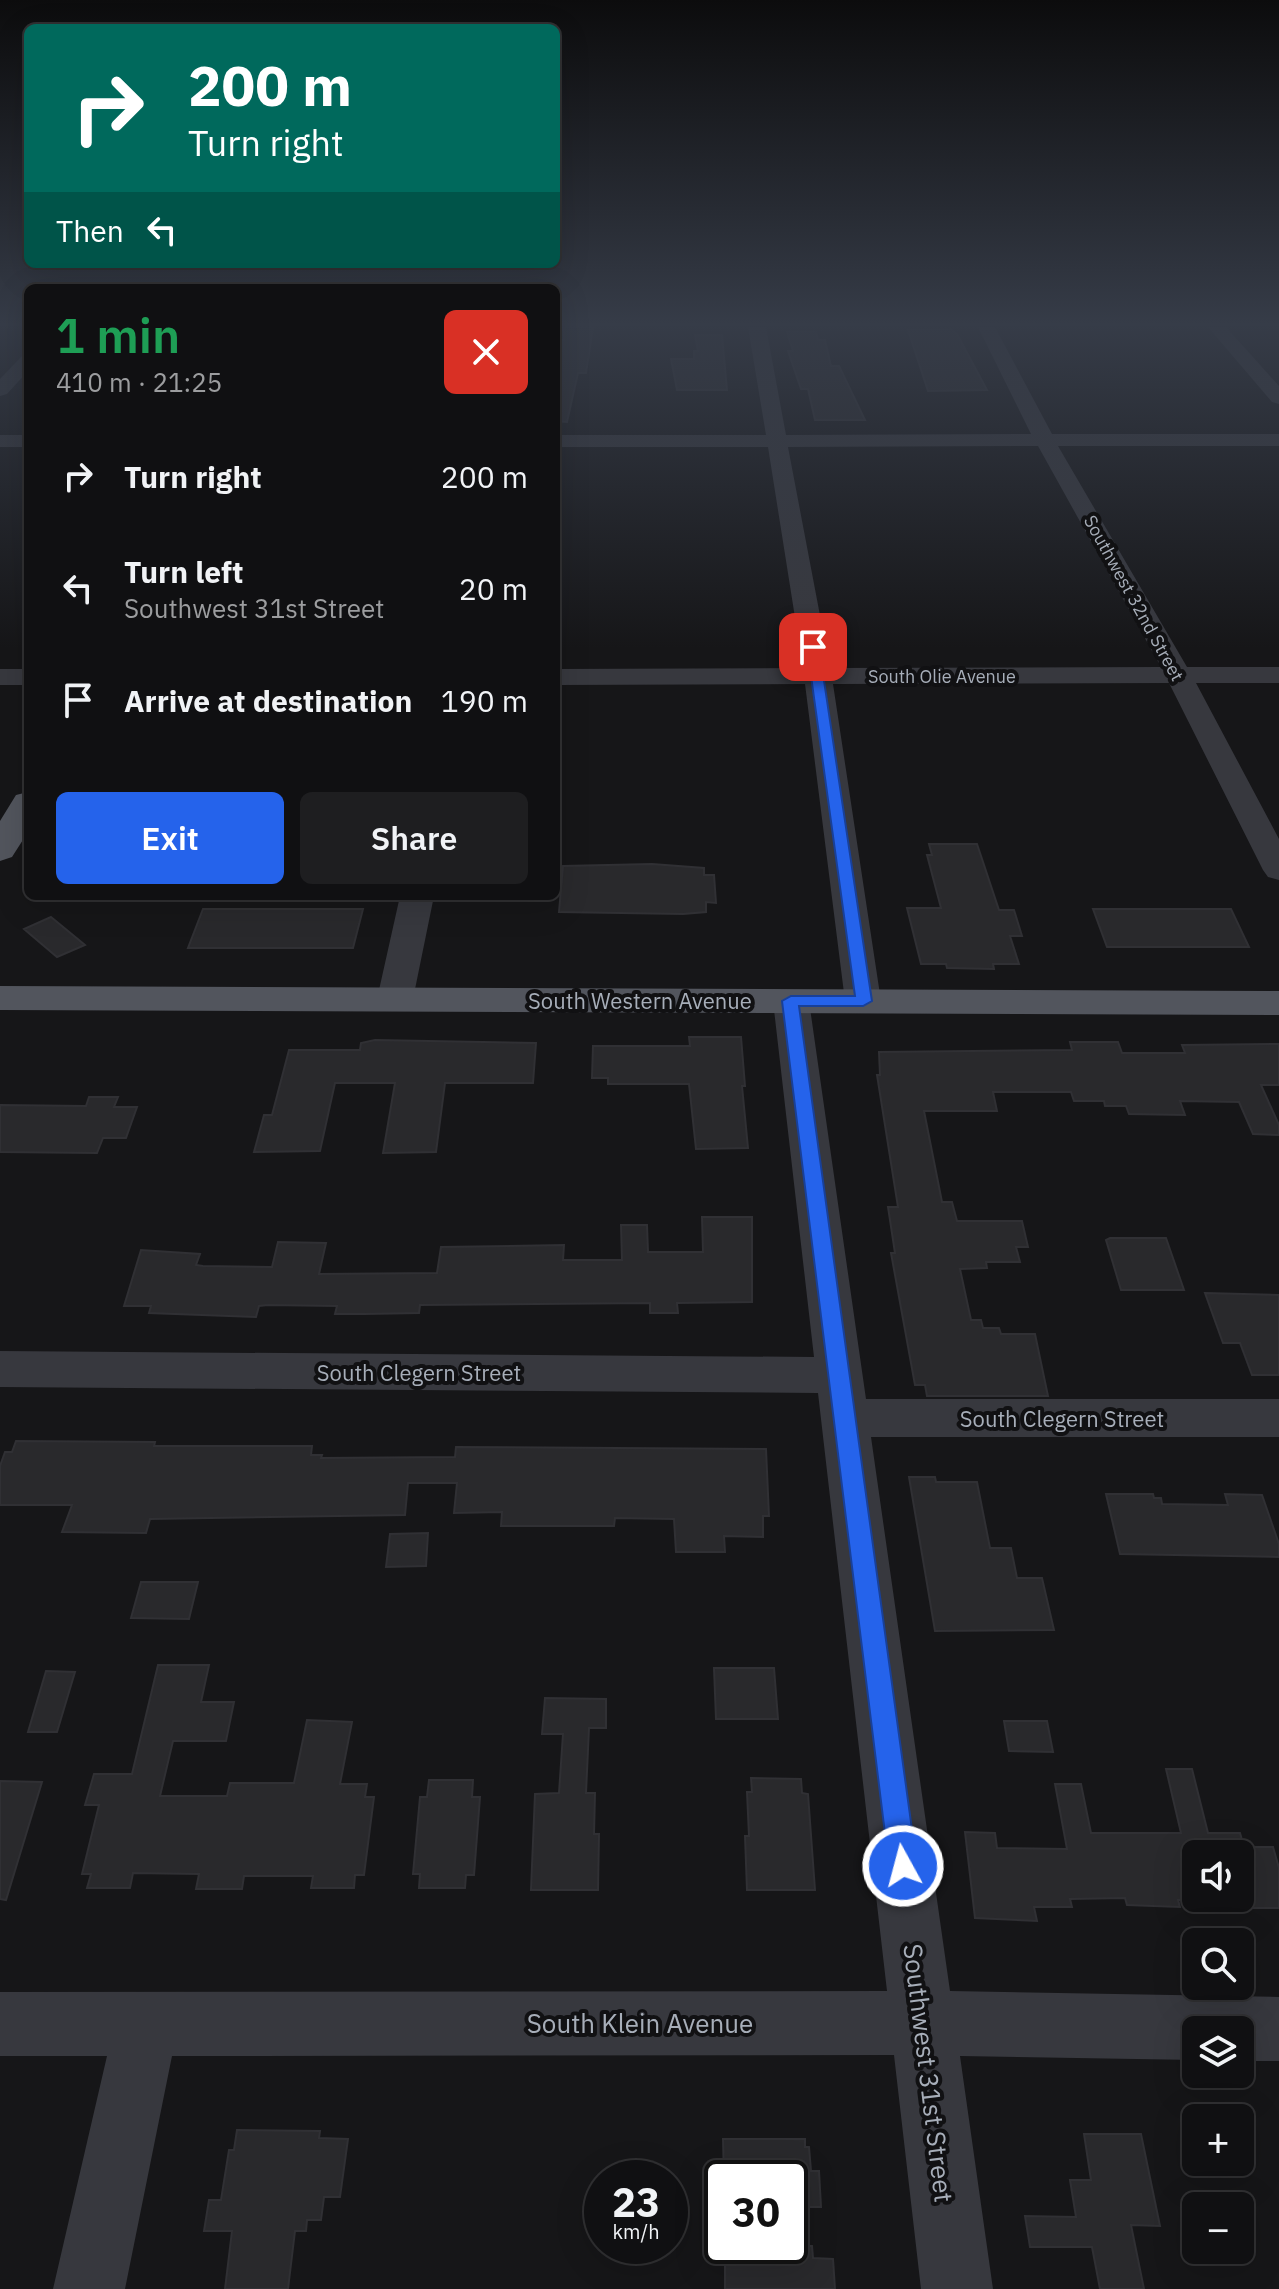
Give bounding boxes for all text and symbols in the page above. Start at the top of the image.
text: 200 m [188,49,352,121]
icon: right [56,56,160,160]
text: Turn right [188,119,344,166]
icon: left [140,208,184,252]
text: Then [56,211,124,250]
text: 1 min [56,304,180,366]
button: close [444,310,528,394]
text: 410 m · 21:25 [56,365,222,399]
icon: right [56,454,100,498]
text: Turn right [124,457,262,496]
text: 200 m [441,457,528,496]
street label: Southwest 32nd Street [1079,511,1189,685]
text: Turn left [124,552,243,591]
icon: left [56,566,100,610]
text: 20 m [459,569,528,608]
text: Southwest 31st Street [124,591,384,625]
pin [779,613,847,681]
icon: arrive [791,625,835,669]
street label: South Olie Avenue [868,665,1016,688]
icon: arrive [56,678,100,722]
text: Arrive at destination [124,681,412,720]
text: 190 m [441,681,528,720]
button: Exit [56,792,284,884]
button: Share [300,792,528,884]
street label: South Western Avenue [528,986,752,1015]
street label: South Clegern Street [317,1358,521,1387]
street label: South Clegern Street [960,1404,1164,1433]
position arrow [861,1824,945,1908]
map controls [1182,1840,1254,2264]
button: sound [1182,1840,1254,1912]
button: search [1182,1928,1254,2000]
street label: Southwest 31st Street [896,1942,962,2204]
street label: South Klein Avenue [527,2006,753,2040]
button: layers [1182,2016,1254,2088]
button: + [1182,2104,1254,2176]
speed limit sign: 30 [704,2160,808,2264]
text: 23 [612,2176,660,2228]
button: − [1182,2192,1254,2264]
text: km/h [612,2218,660,2245]

